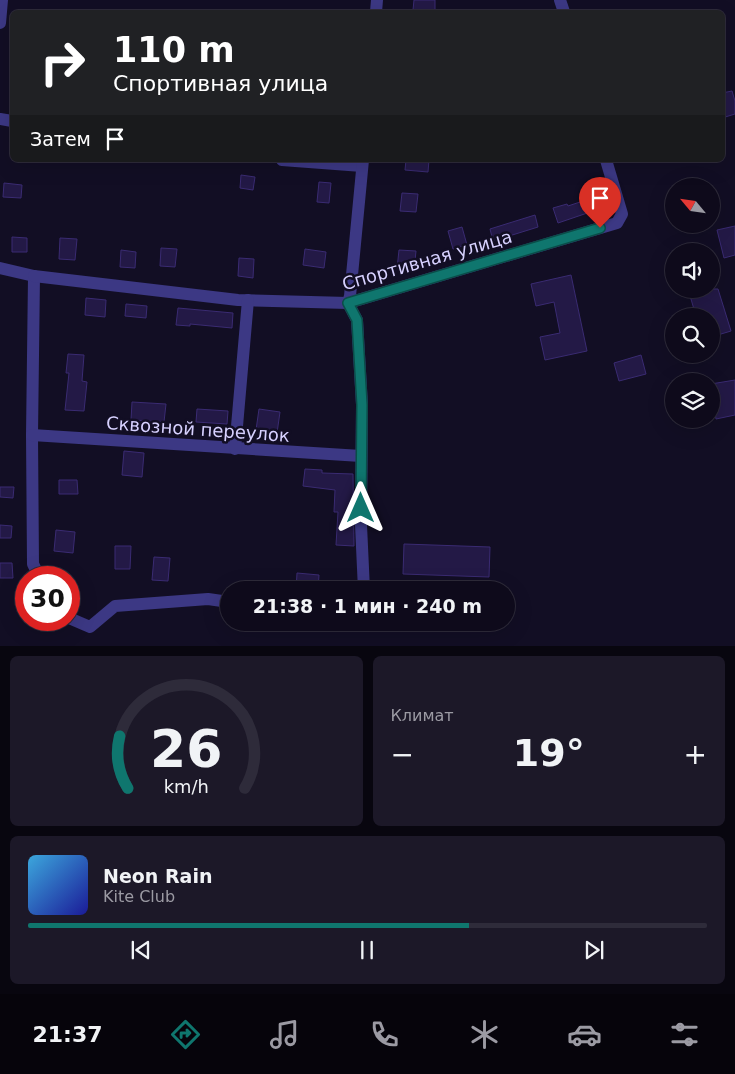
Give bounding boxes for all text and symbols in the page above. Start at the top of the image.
icon: right [30,30,95,95]
text: 110 m [113,30,235,70]
text: Спортивная улица [113,71,328,96]
icon: arrive [101,125,129,153]
text: Затем [30,128,91,150]
pin [579,177,621,228]
north arrow [665,178,720,232]
map controls [665,178,720,428]
icon: arrive [586,184,614,212]
street label: Спортивная улица [339,226,515,294]
button: sound [665,243,720,298]
button: search [665,308,720,363]
button: layers [665,373,720,428]
street label: Сквозной переулок [105,412,291,446]
position arrow [334,481,386,533]
speed limit sign: 30 [15,566,80,631]
text: 21:38 · 1 мин · 240 m [253,595,482,617]
text: Климат [391,706,454,725]
text: 26 [150,719,222,779]
text: 19° [513,731,585,775]
text: − [391,738,414,771]
text: + [684,738,707,771]
text: km/h [164,776,209,797]
text: Neon Rain [103,865,212,887]
text: Kite Club [103,887,175,906]
icon: previous [127,936,155,964]
icon: pause [353,936,381,964]
icon: next [580,936,608,964]
icon: directions [168,1017,203,1052]
icon: music [267,1017,302,1052]
icon: phone [367,1017,402,1052]
icon: climate [467,1017,502,1052]
icon: car [567,1017,602,1052]
icon: filters [667,1017,702,1052]
text: 21:37 [32,1022,103,1047]

